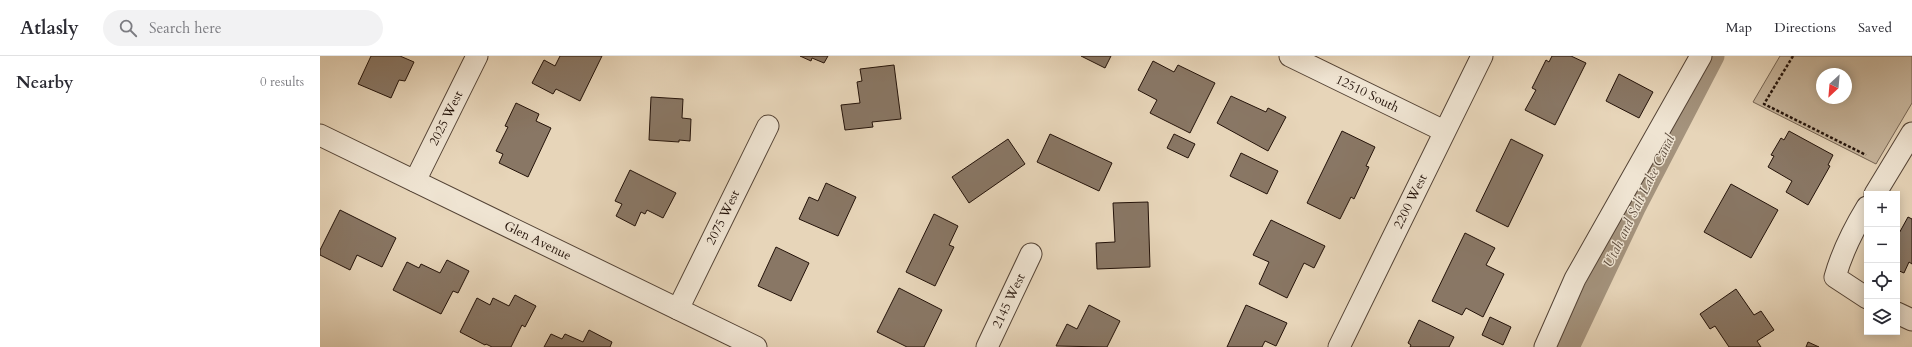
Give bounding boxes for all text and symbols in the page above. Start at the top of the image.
search box [103,10,383,46]
text: Atlasly [20,15,79,41]
icon: search [117,17,139,39]
text: Search here [149,18,222,38]
text: Map [1726,18,1752,37]
text: Directions [1774,18,1836,37]
text: Saved [1858,18,1892,37]
north arrow [1816,68,1852,104]
text: Nearby [16,71,73,94]
street label: 12510 South [1332,71,1402,117]
text: 0 results [260,73,304,91]
street label: 2025 West [425,88,467,149]
water label: Utah and Salt Lake Canal [1598,130,1680,271]
street label: 2200 West [1389,171,1432,232]
street label: 2075 West [702,187,744,248]
map controls [1864,191,1900,335]
button: + [1864,191,1900,227]
street label: Glen Avenue [501,217,574,265]
button: − [1864,227,1900,263]
button: locate [1864,263,1900,299]
street label: 2145 West [988,270,1030,331]
button: layers [1864,299,1900,335]

